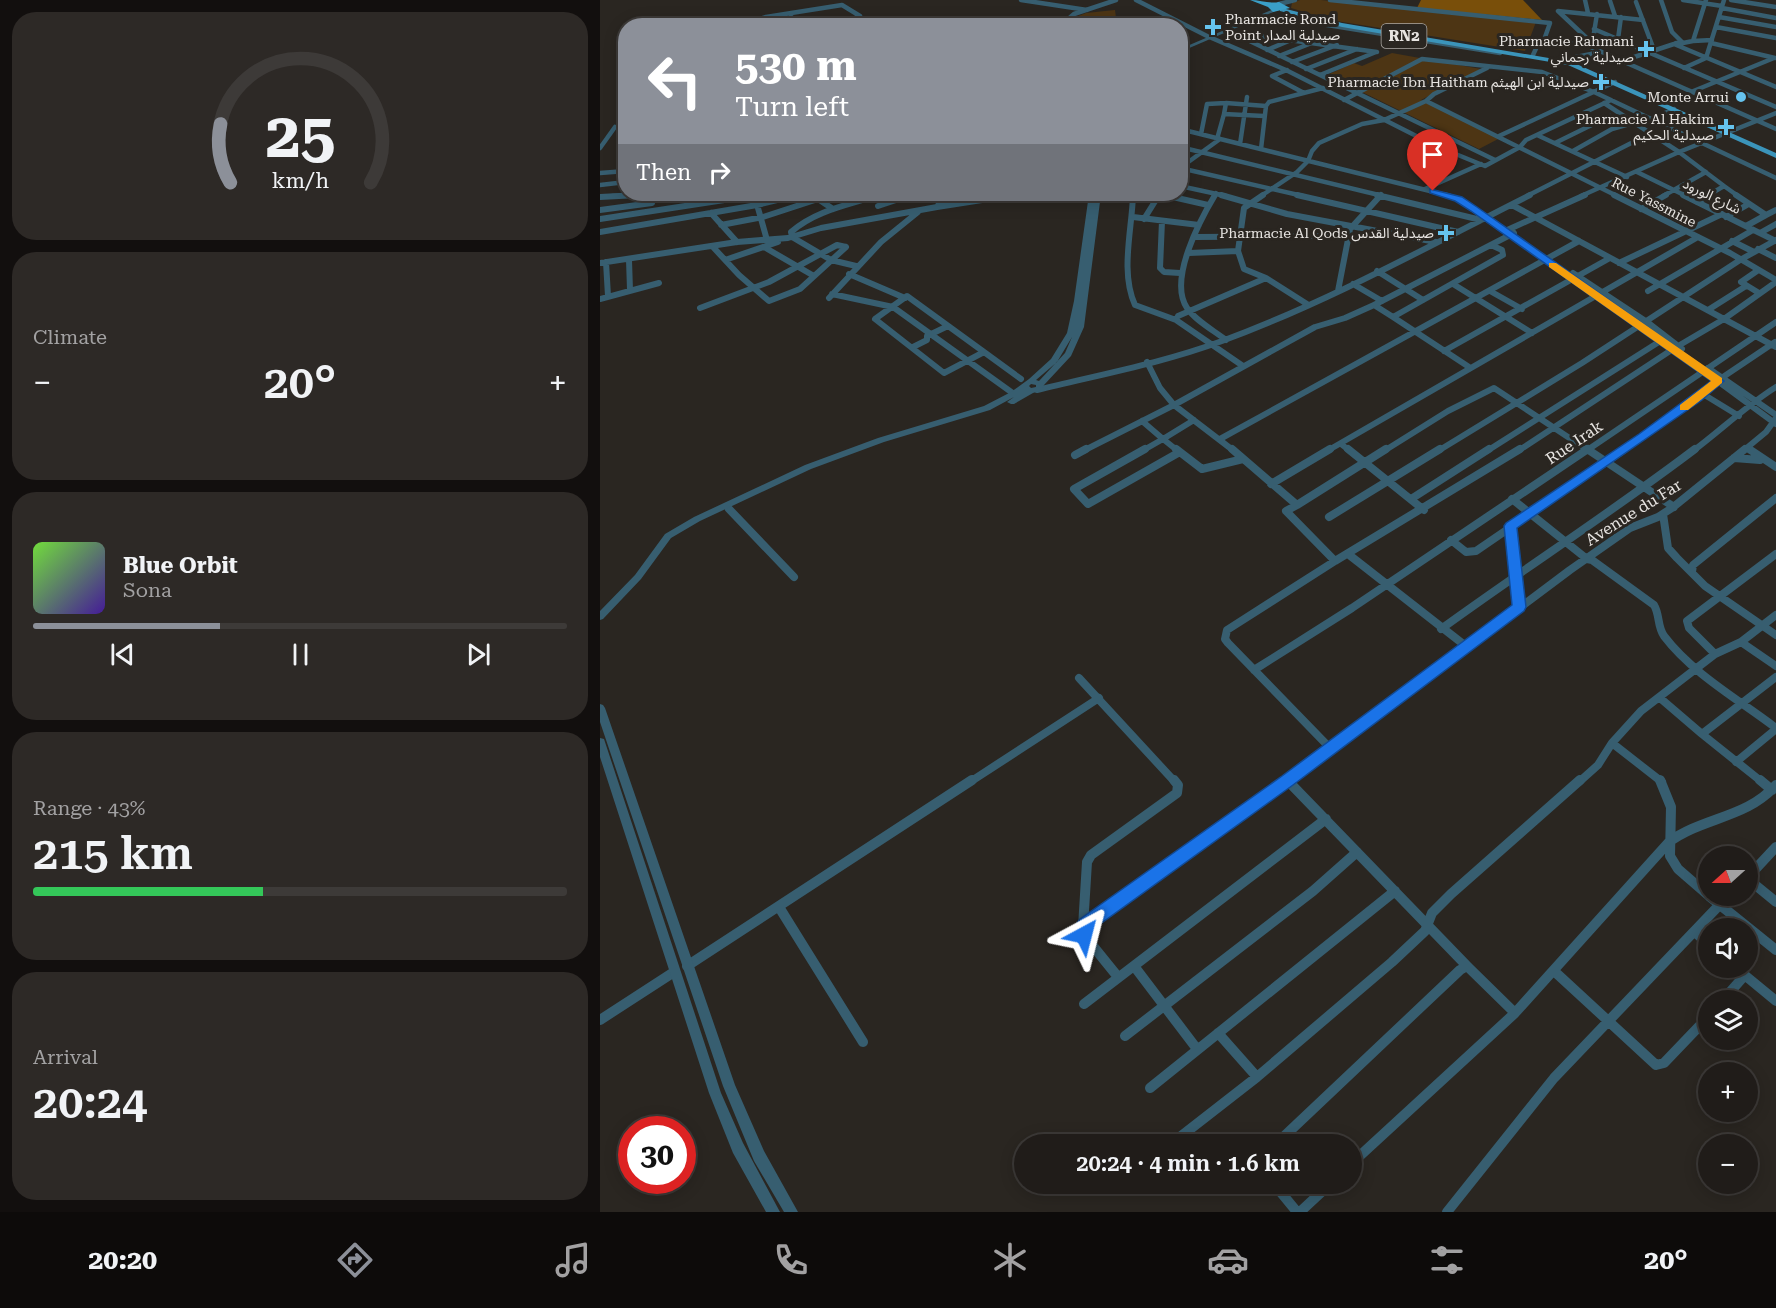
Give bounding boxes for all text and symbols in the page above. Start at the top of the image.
place label: Pharmacie Rond Point صيدلية المدار [1225,11,1340,44]
marker: Pharmacie Rond Point صيدلية المدار [1206,20,1220,34]
road number: RN2 [1382,24,1426,48]
place label: Pharmacie Rahmani صيدلية رحماني [1499,33,1635,68]
text: 530 m [735,41,857,90]
icon: left [636,42,714,120]
marker: Pharmacie Rahmani صيدلية رحماني [1639,42,1653,56]
place label: Pharmacie Ibn Haitham صيدلية ابن الهيثم [1328,74,1589,93]
marker: Pharmacie Ibn Haitham صيدلية ابن الهيثم [1594,75,1608,89]
place label: Monte Arrui [1647,89,1730,105]
marker: Monte Arrui [1734,90,1748,104]
text: Turn left [735,91,849,123]
text: 25 [265,99,335,172]
place label: Pharmacie Al Hakim صيدلية الحكيم [1576,111,1714,146]
marker: Pharmacie Al Hakim صيدلية الحكيم [1719,120,1733,134]
pin [1407,129,1458,191]
icon: arrive [1416,138,1449,171]
icon: right [703,156,736,189]
text: Then [636,160,691,185]
text: km/h [271,168,329,193]
street label: Rue Yassmine [1609,174,1699,230]
street label: شارع الورود [1679,175,1744,220]
place label: Pharmacie Al Qods صيدلية القدس [1219,225,1434,242]
marker: Pharmacie Al Qods صيدلية القدس [1439,226,1453,240]
text: Climate [33,325,107,349]
text: 20° [264,356,336,409]
text: − [33,363,51,402]
text: + [549,363,567,402]
street label: Rue Irak [1542,416,1606,468]
street label: Avenue du Far [1582,475,1685,550]
text: Blue Orbit [123,553,238,578]
text: Sona [123,578,172,602]
icon: previous [106,638,139,671]
icon: pause [284,638,317,671]
icon: next [462,638,495,671]
text: Range · 43% [33,796,145,820]
text: 215 km [33,827,193,880]
north arrow [1698,846,1758,906]
map controls [1698,846,1758,1194]
position arrow [1052,903,1116,967]
button: sound [1698,918,1758,978]
button: layers [1698,990,1758,1050]
text: Arrival [33,1045,98,1069]
button: + [1698,1062,1758,1122]
text: 20:24 [33,1076,147,1129]
speed limit sign: 30 [618,1116,696,1194]
button: − [1698,1134,1758,1194]
text: 20:24 · 4 min · 1.6 km [1076,1151,1300,1176]
icon: directions [334,1239,376,1281]
icon: music [552,1239,594,1281]
icon: phone [770,1239,812,1281]
icon: climate [989,1239,1031,1281]
icon: car [1207,1239,1249,1281]
icon: filters [1426,1239,1468,1281]
text: 20:20 [88,1244,157,1276]
text: 20° [1644,1244,1688,1276]

